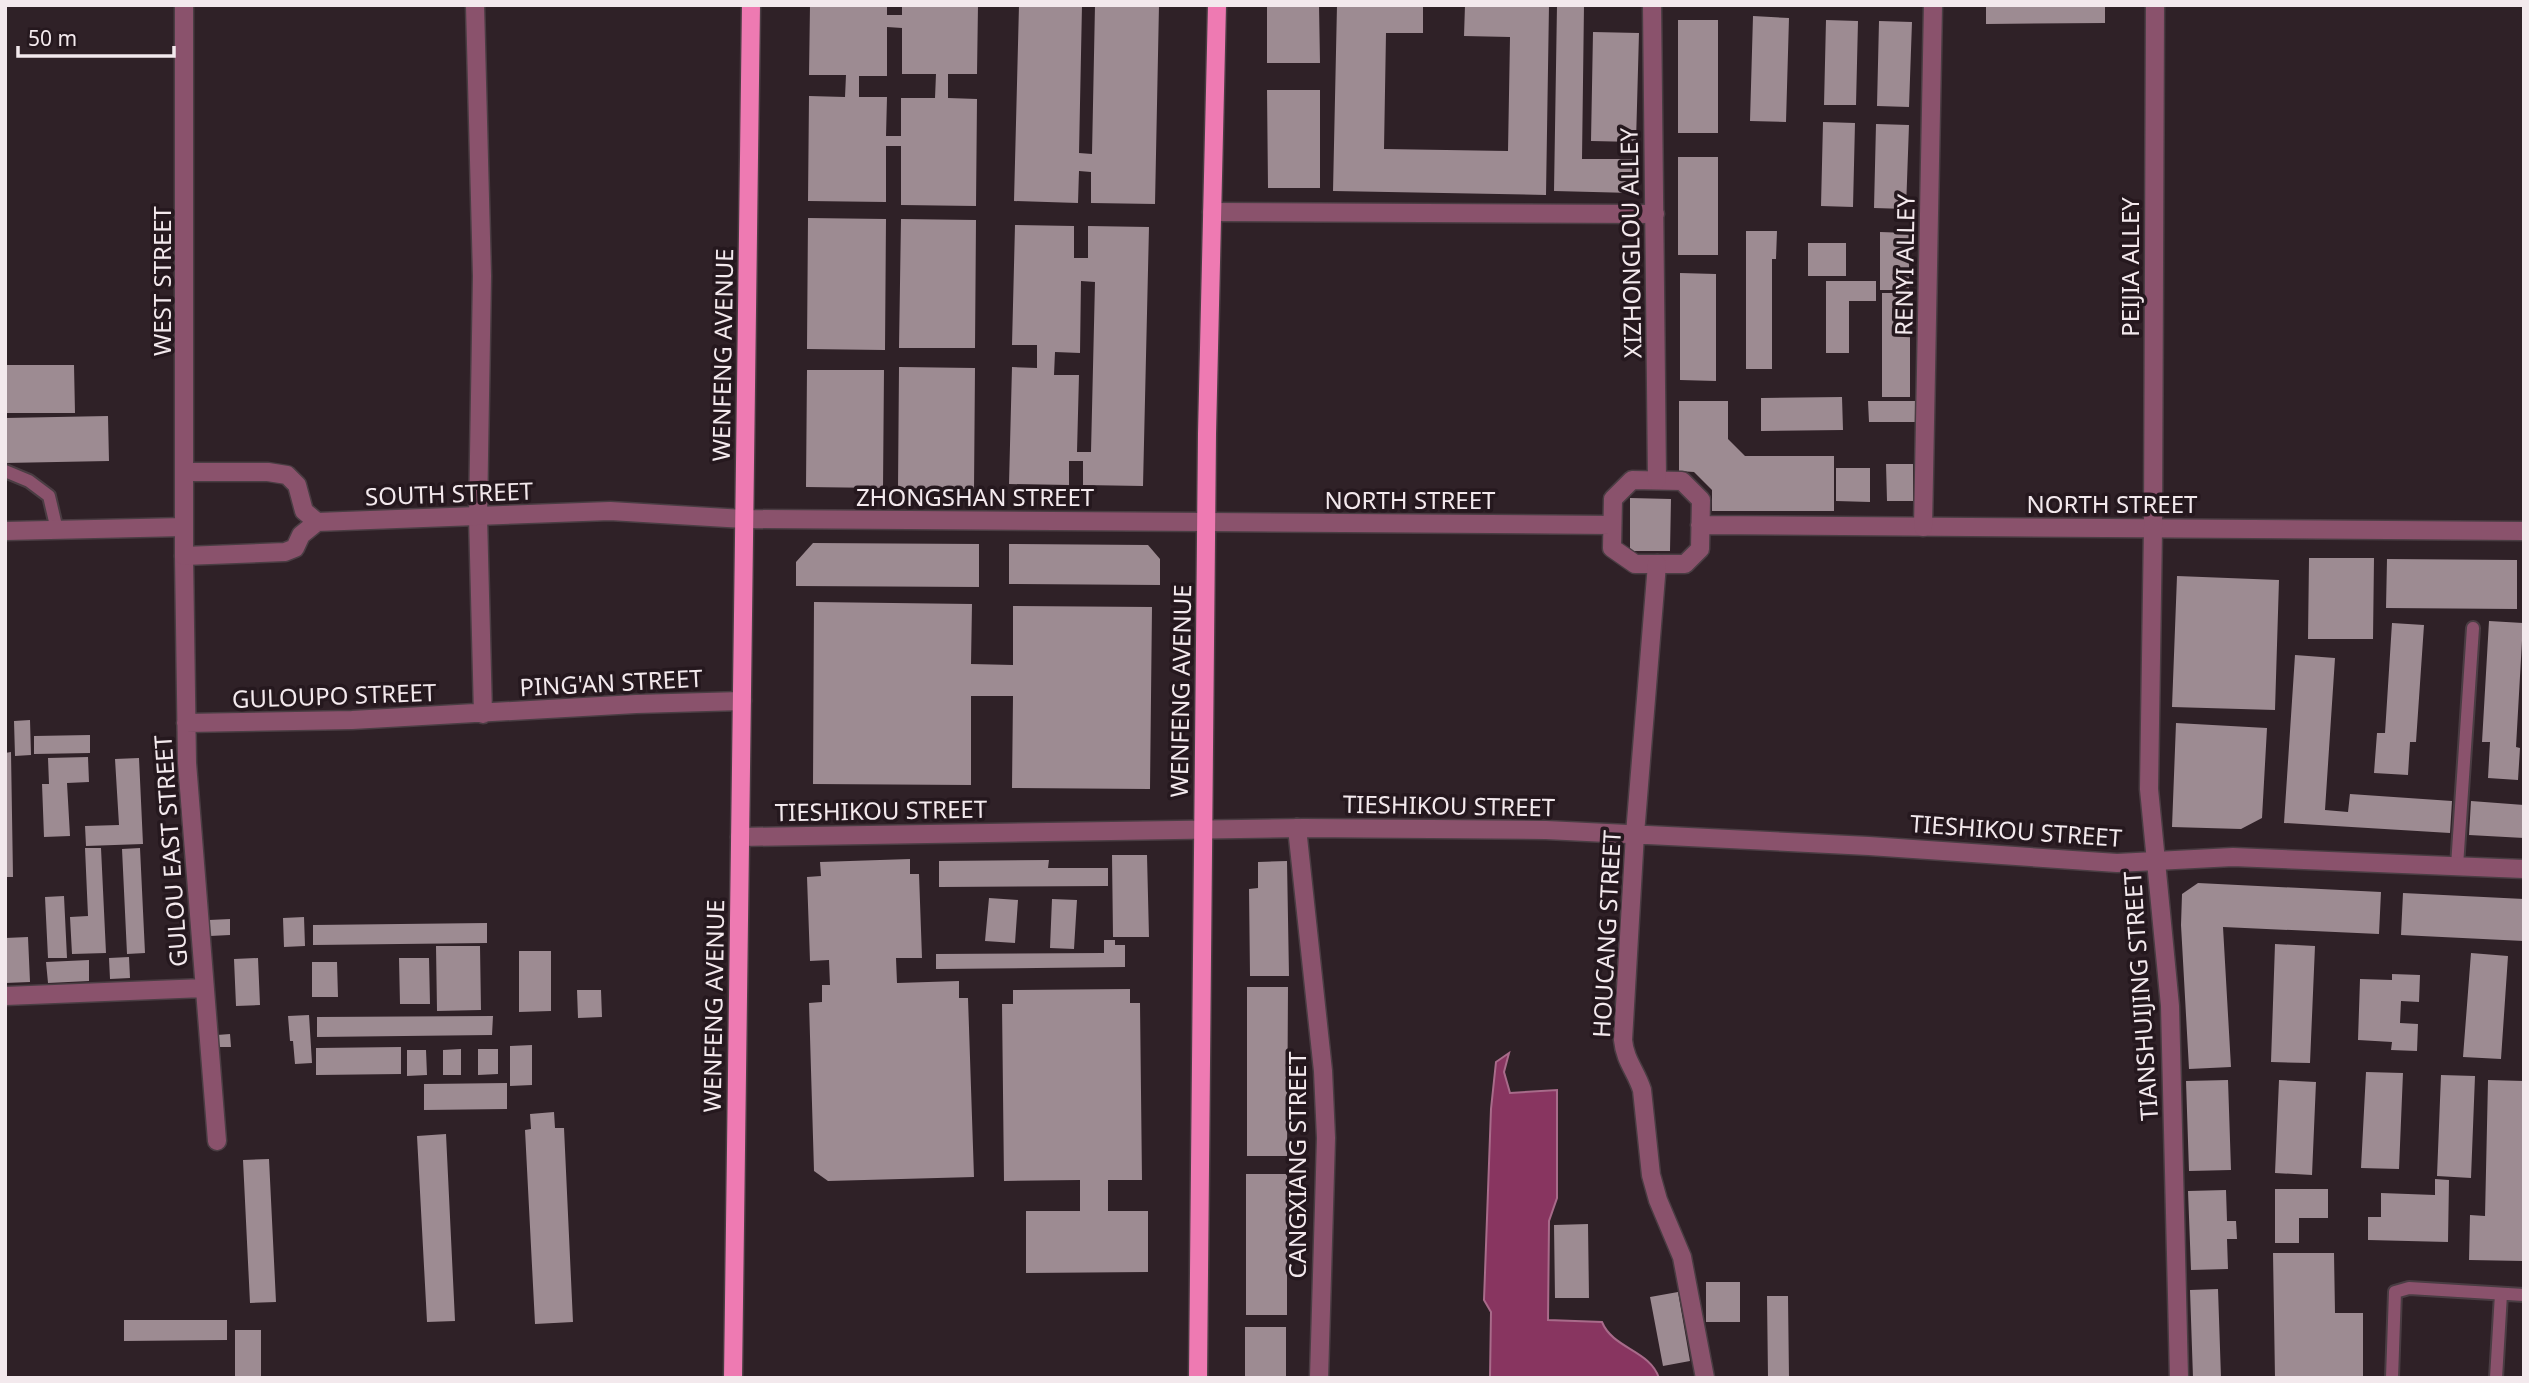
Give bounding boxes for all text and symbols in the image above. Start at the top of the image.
scale bar [18,14,173,58]
text: 50 m [28,24,77,52]
street label: XIZHONGLOU ALLEY [1611,127,1649,358]
street label: RENYI ALLEY [1886,193,1922,336]
street label: PEIJIA ALLEY [2113,197,2146,337]
street label: WEST STREET [145,205,178,356]
street label: WENFENG AVENUE [704,248,740,462]
street label: SOUTH STREET [364,474,534,512]
street label: ZHONGSHAN STREET [856,480,1095,513]
street label: NORTH STREET [1325,483,1496,516]
street label: NORTH STREET [2027,487,2198,520]
street label: WENFENG AVENUE [1162,584,1198,798]
street label: PING'AN STREET [519,661,704,703]
street label: GULOUPO STREET [231,675,437,715]
street label: GULOU EAST STREET [145,733,195,968]
street label: TIESHIKOU STREET [1343,787,1556,823]
street label: TIESHIKOU STREET [775,792,988,828]
street label: TIESHIKOU STREET [1909,806,2124,854]
street label: HOUCANG STREET [1584,829,1628,1039]
street label: TIANSHUIJING STREET [2115,870,2165,1122]
street label: WENFENG AVENUE [695,899,731,1113]
street label: CANGXIANG STREET [1280,1051,1313,1279]

